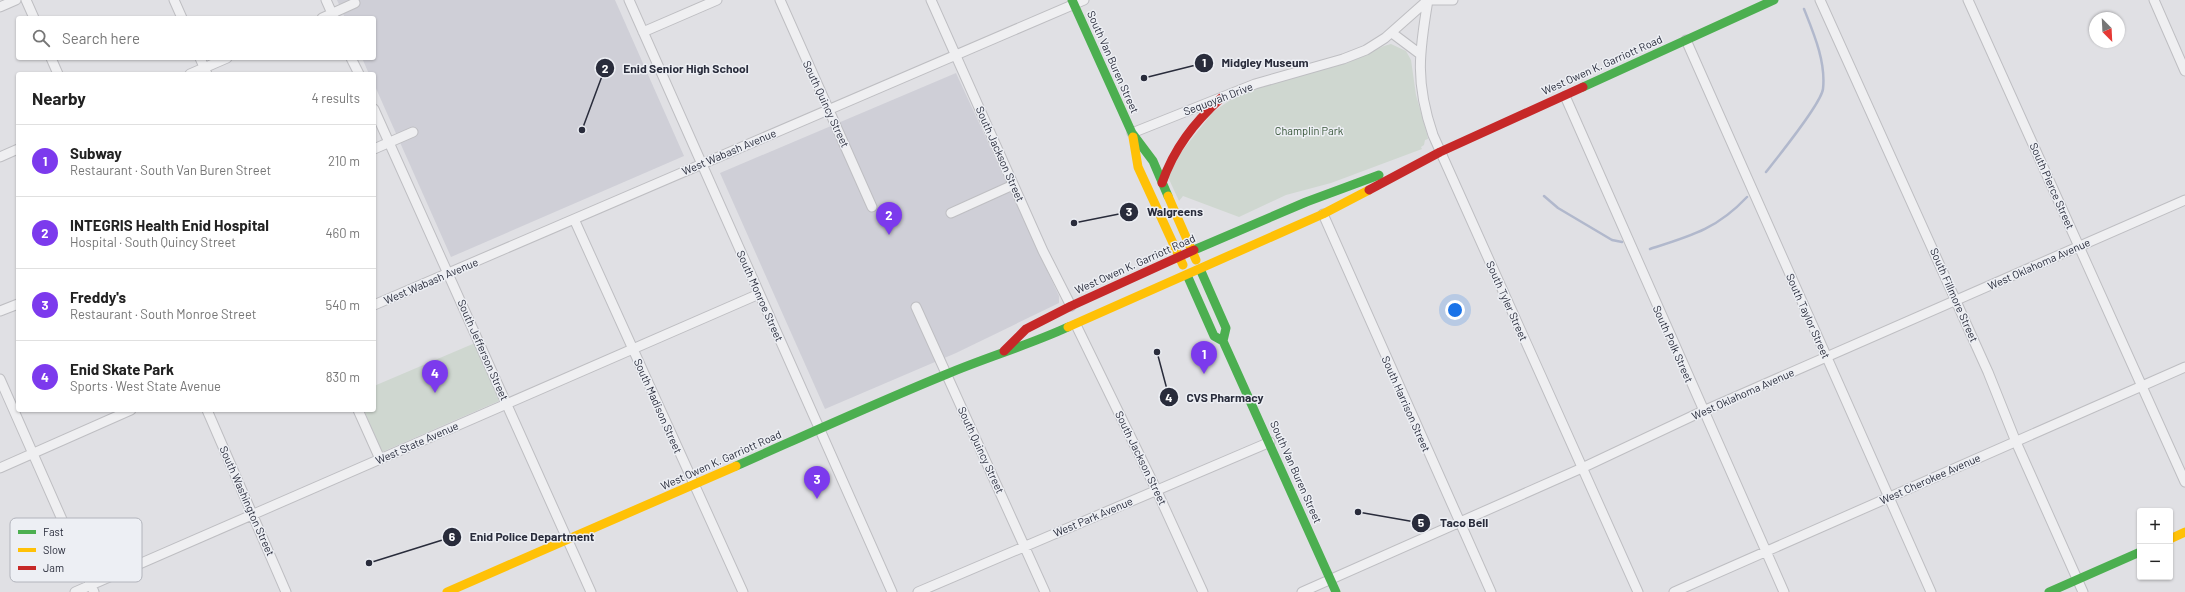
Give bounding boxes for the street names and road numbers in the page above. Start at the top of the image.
street label: South Van Buren Street [1085,9,1142,115]
street label: West Owen K. Garriott Road [1540,32,1664,97]
street label: South Quincy Street [801,58,852,149]
street label: Sequoyah Drive [1181,79,1254,118]
street label: South Jackson Street [974,104,1027,204]
street label: West Wabash Avenue [680,126,778,177]
street label: South Pierce Street [2028,141,2077,231]
street label: West Owen K. Garriott Road [1073,231,1197,296]
street label: West Oklahoma Avenue [1986,235,2092,292]
street label: South Fillmore Street [1928,246,1981,344]
street label: South Monroe Street [735,248,786,343]
street label: West Wabash Avenue [382,255,480,306]
street label: South Tyler Street [1484,259,1531,343]
street label: South Taylor Street [1784,271,1833,360]
street label: South Jefferson Street [455,297,512,402]
street label: South Polk Street [1651,303,1696,384]
street label: South Harrison Street [1379,354,1433,454]
street label: South Madison Street [632,356,685,455]
street label: West Oklahoma Avenue [1690,365,1796,422]
street label: South Quincy Street [956,404,1007,495]
street label: South Jackson Street [1113,409,1170,507]
street label: West State Avenue [373,418,460,467]
street label: South Van Buren Street [1268,419,1325,525]
street label: West Owen K. Garriott Road [659,427,783,492]
street label: South Washington Street [217,444,278,558]
street label: West Cherokee Avenue [1877,450,1982,507]
street label: West Park Avenue [1051,494,1135,539]

